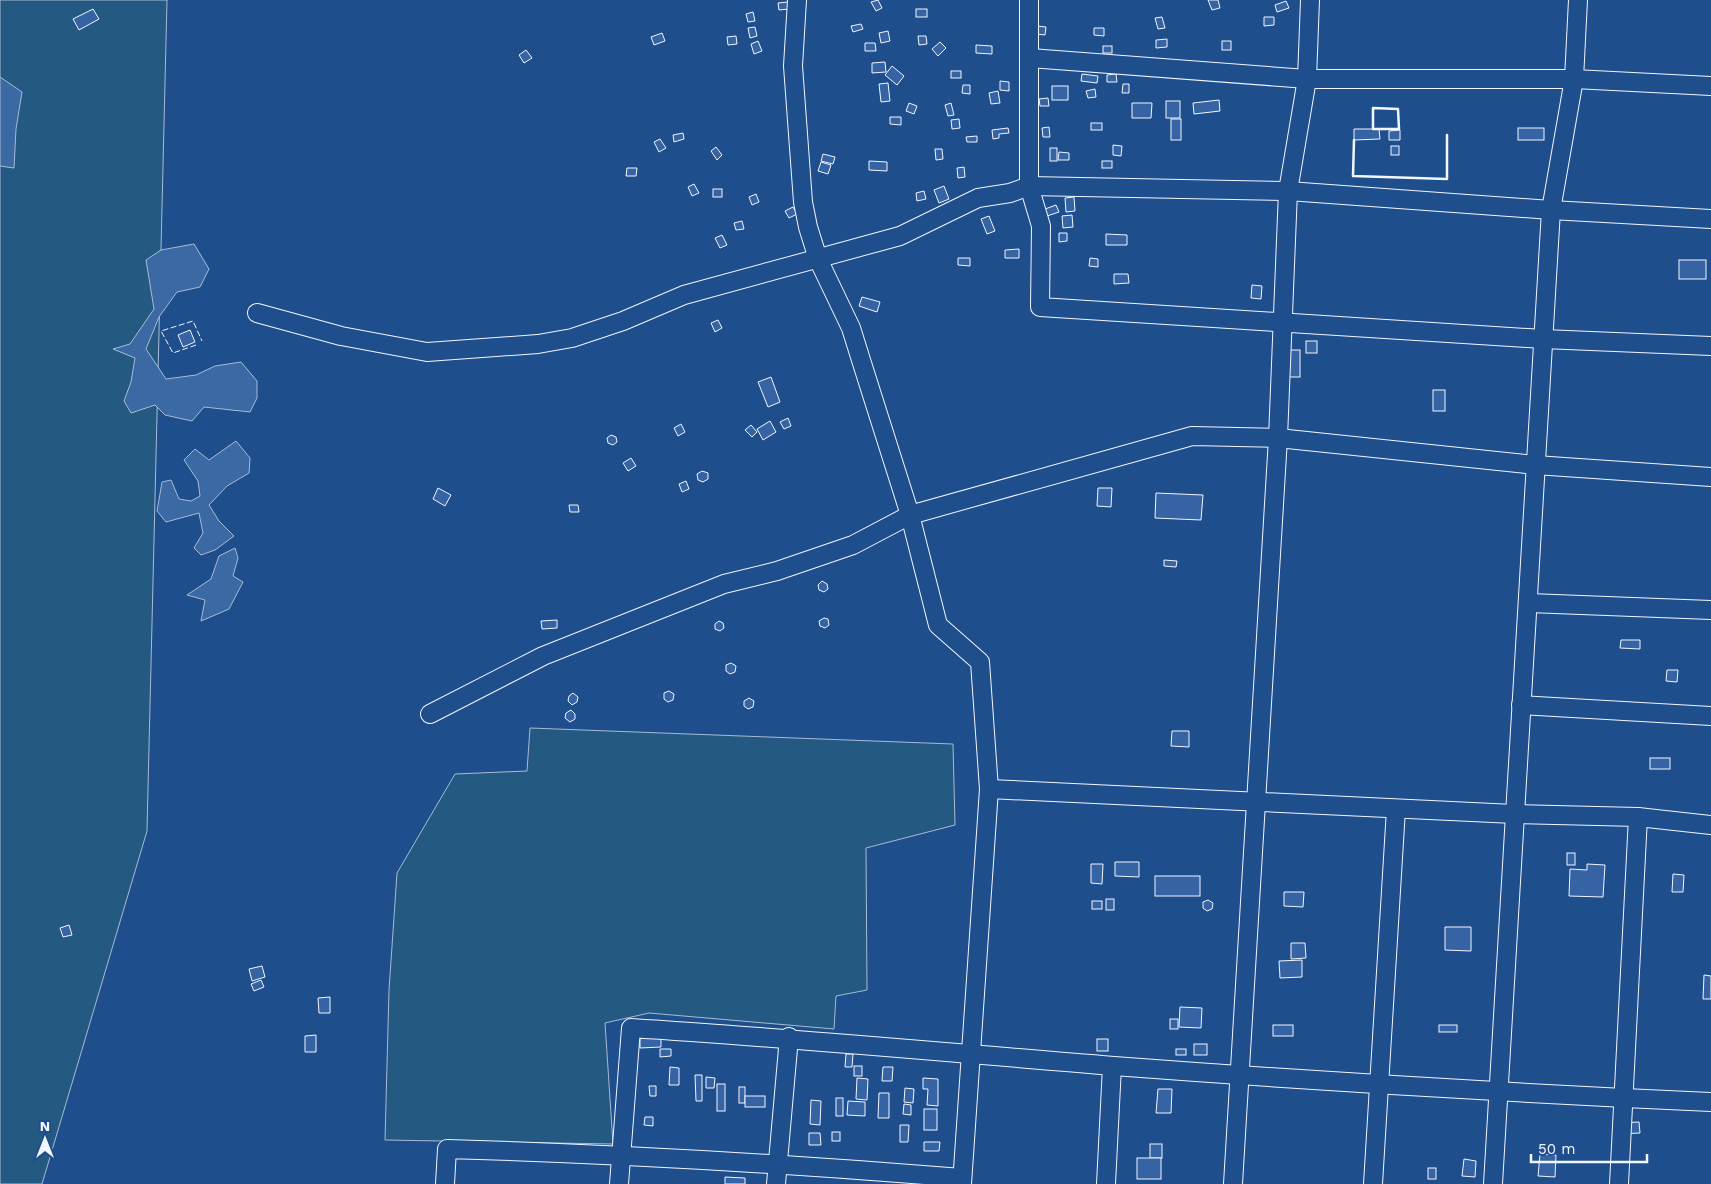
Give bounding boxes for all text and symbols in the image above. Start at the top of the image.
north arrow [20,1114,70,1164]
text: N [40,1118,50,1134]
scale bar [1531,1132,1647,1164]
text: 50 m [1538,1140,1575,1158]

